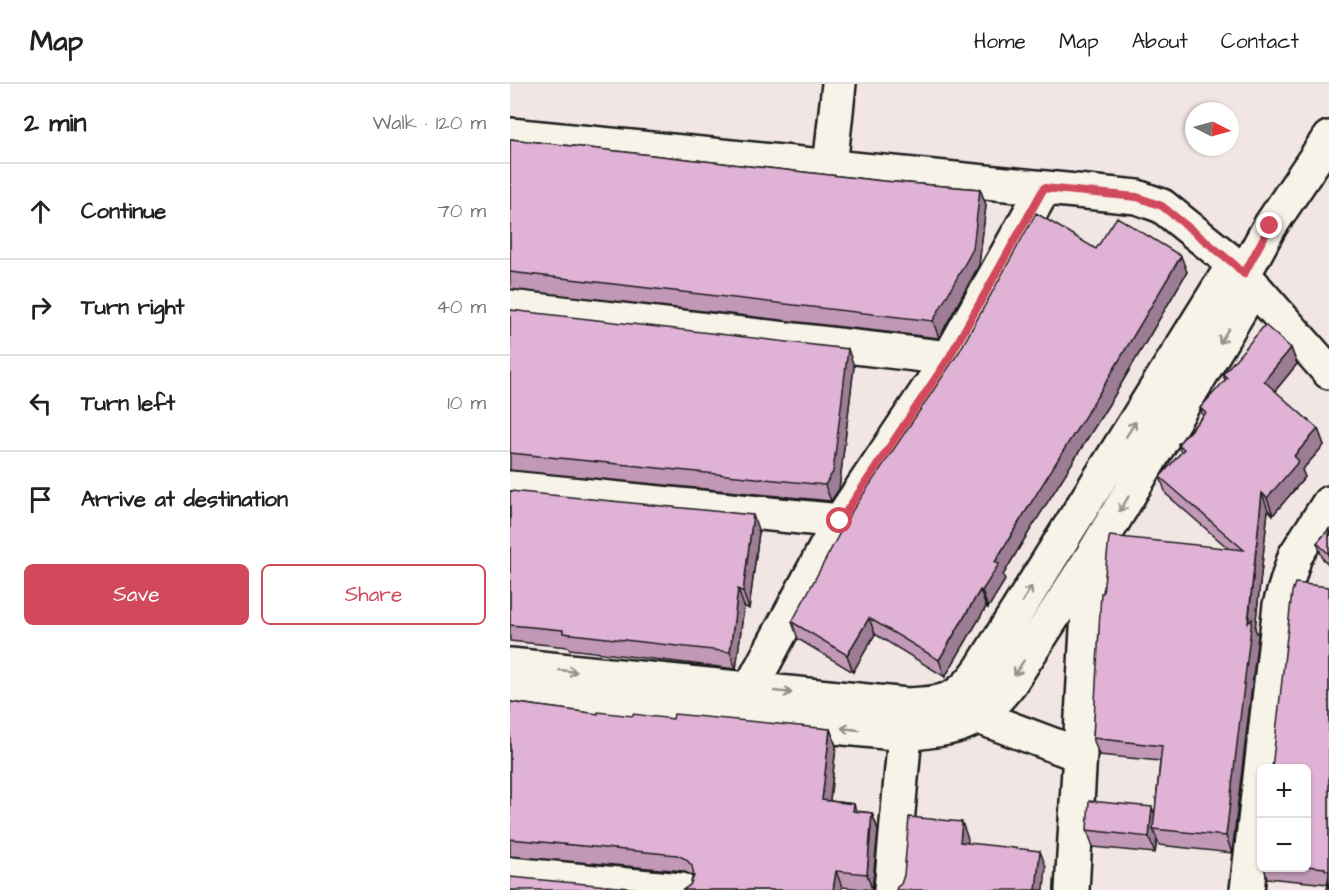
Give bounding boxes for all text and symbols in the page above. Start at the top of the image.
text: Map [30,22,83,61]
text: Home [974,27,1026,56]
text: Map [1059,27,1099,56]
text: About [1132,27,1188,56]
text: Contact [1221,27,1299,56]
north arrow [1185,102,1239,156]
text: 2 min [24,105,86,141]
text: Walk · 120 m [373,109,486,137]
icon: ahead [24,195,57,228]
text: Continue [81,196,166,227]
text: 70 m [438,197,486,225]
route end [1256,212,1282,238]
icon: right [24,291,57,324]
text: Turn right [81,292,184,323]
text: 40 m [436,293,486,321]
one-way arrow [1217,327,1229,344]
icon: left [24,387,57,420]
text: Turn left [81,388,175,419]
text: 10 m [447,389,486,417]
one-way arrow [1125,421,1137,438]
icon: arrive [24,483,57,516]
text: Arrive at destination [81,484,288,515]
one-way arrow [1118,495,1130,512]
route start [826,507,852,533]
button: Save [24,564,249,625]
button: Share [261,564,486,625]
one-way arrow [1021,586,1034,603]
one-way arrow [1013,659,1025,676]
one-way arrow [558,666,578,677]
one-way arrow [773,687,793,698]
one-way arrow [841,723,861,734]
map controls [1257,764,1311,872]
button: + [1257,764,1311,818]
button: − [1257,818,1311,872]

